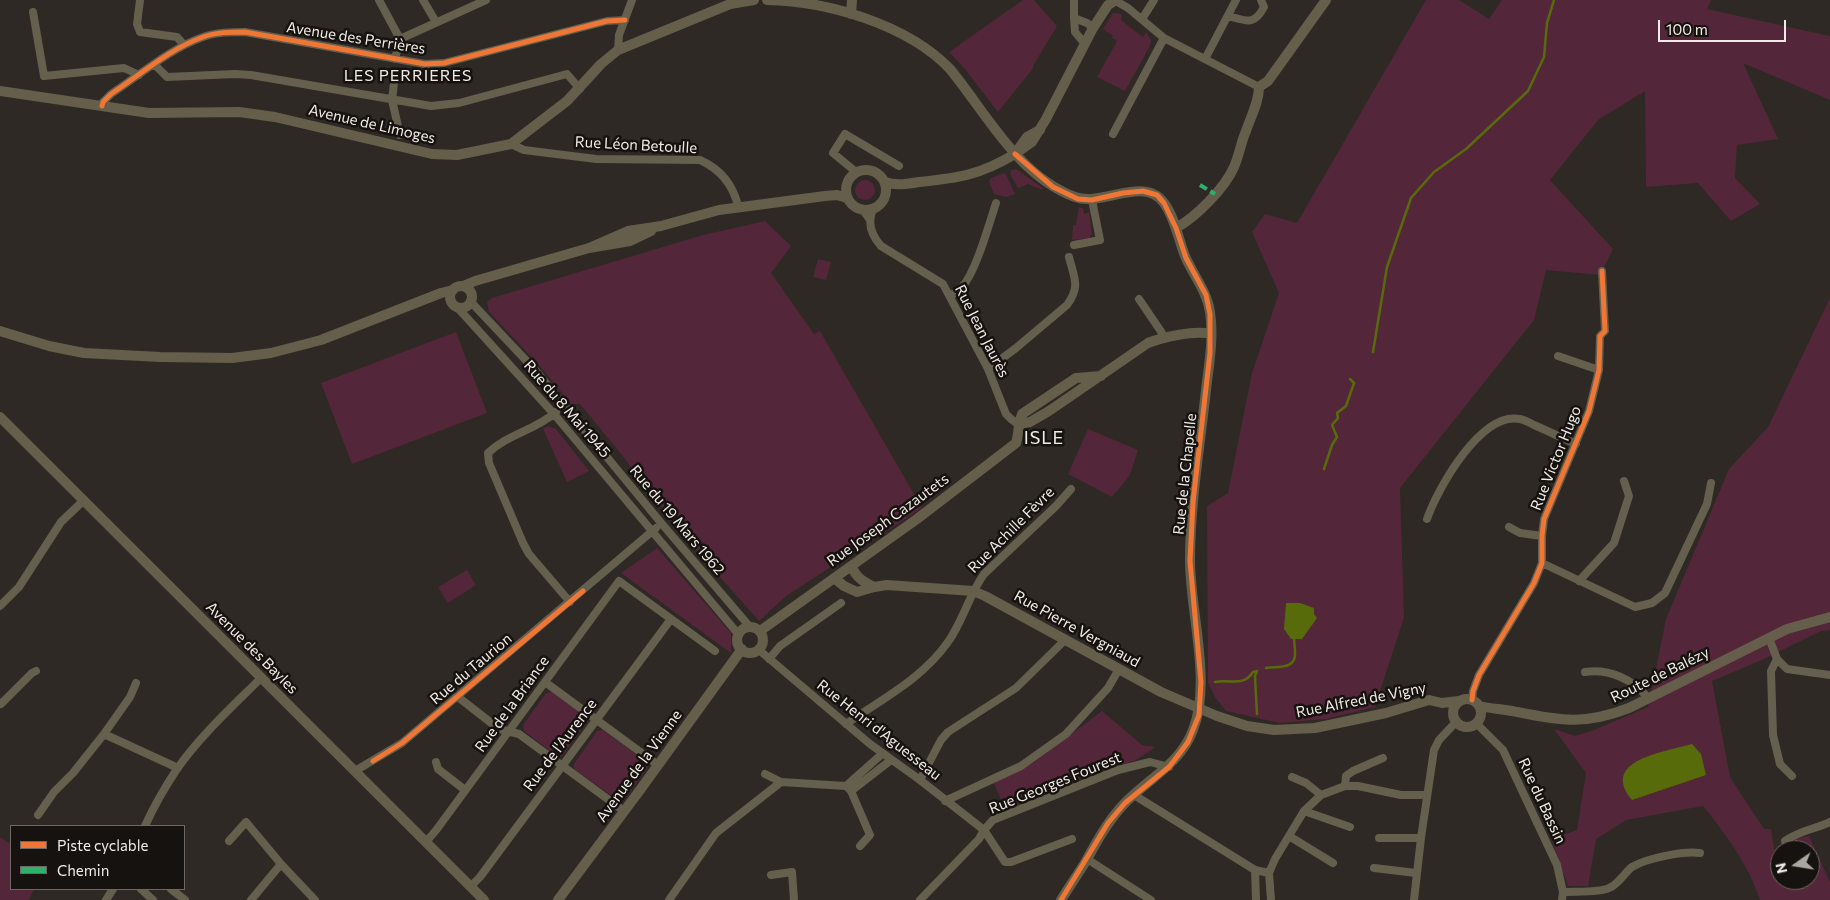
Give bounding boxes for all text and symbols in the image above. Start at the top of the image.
scale bar [1660,10,1788,42]
street label: Avenue des Perrières [285,18,427,58]
text: 100 m [1666,20,1708,38]
district label: LES PERRIERES [342,66,474,86]
street label: Avenue de Limoges [307,101,437,147]
street label: Rue Léon Betoulle [574,133,698,157]
street label: Rue Jean Jaurès [951,282,1013,380]
street label: Rue du 8 Mai 1945 [520,357,614,461]
street label: Rue Victor Hugo [1527,403,1585,513]
street label: Rue de la Chapelle [1170,412,1200,536]
district label: ISLE [1023,427,1065,449]
street label: Rue du 19 Mars 1962 [626,461,728,579]
street label: Rue Joseph Cazautets [824,470,952,570]
street label: Rue Achille Fèvre [964,483,1058,577]
street label: Rue Pierre Vergniaud [1011,587,1143,671]
street label: Avenue des Bayles [202,598,302,698]
street label: Rue du Taurion [427,630,515,708]
street label: Route de Balézy [1608,643,1712,707]
street label: Rue de la Briance [471,652,553,756]
street label: Rue Henri d'Aguesseau [813,676,945,784]
street label: Rue Alfred de Vigny [1294,679,1428,721]
street label: Rue de l'Aurence [519,695,601,795]
street label: Avenue de la Vienne [592,706,686,826]
street label: Rue Georges Fourest [986,748,1124,818]
street label: Rue du Bassin [1514,755,1570,847]
legend [10,825,185,890]
text: Piste cyclable [57,836,148,854]
north arrow [1770,840,1820,890]
text: Chemin [57,861,109,879]
text: N [1771,861,1790,875]

